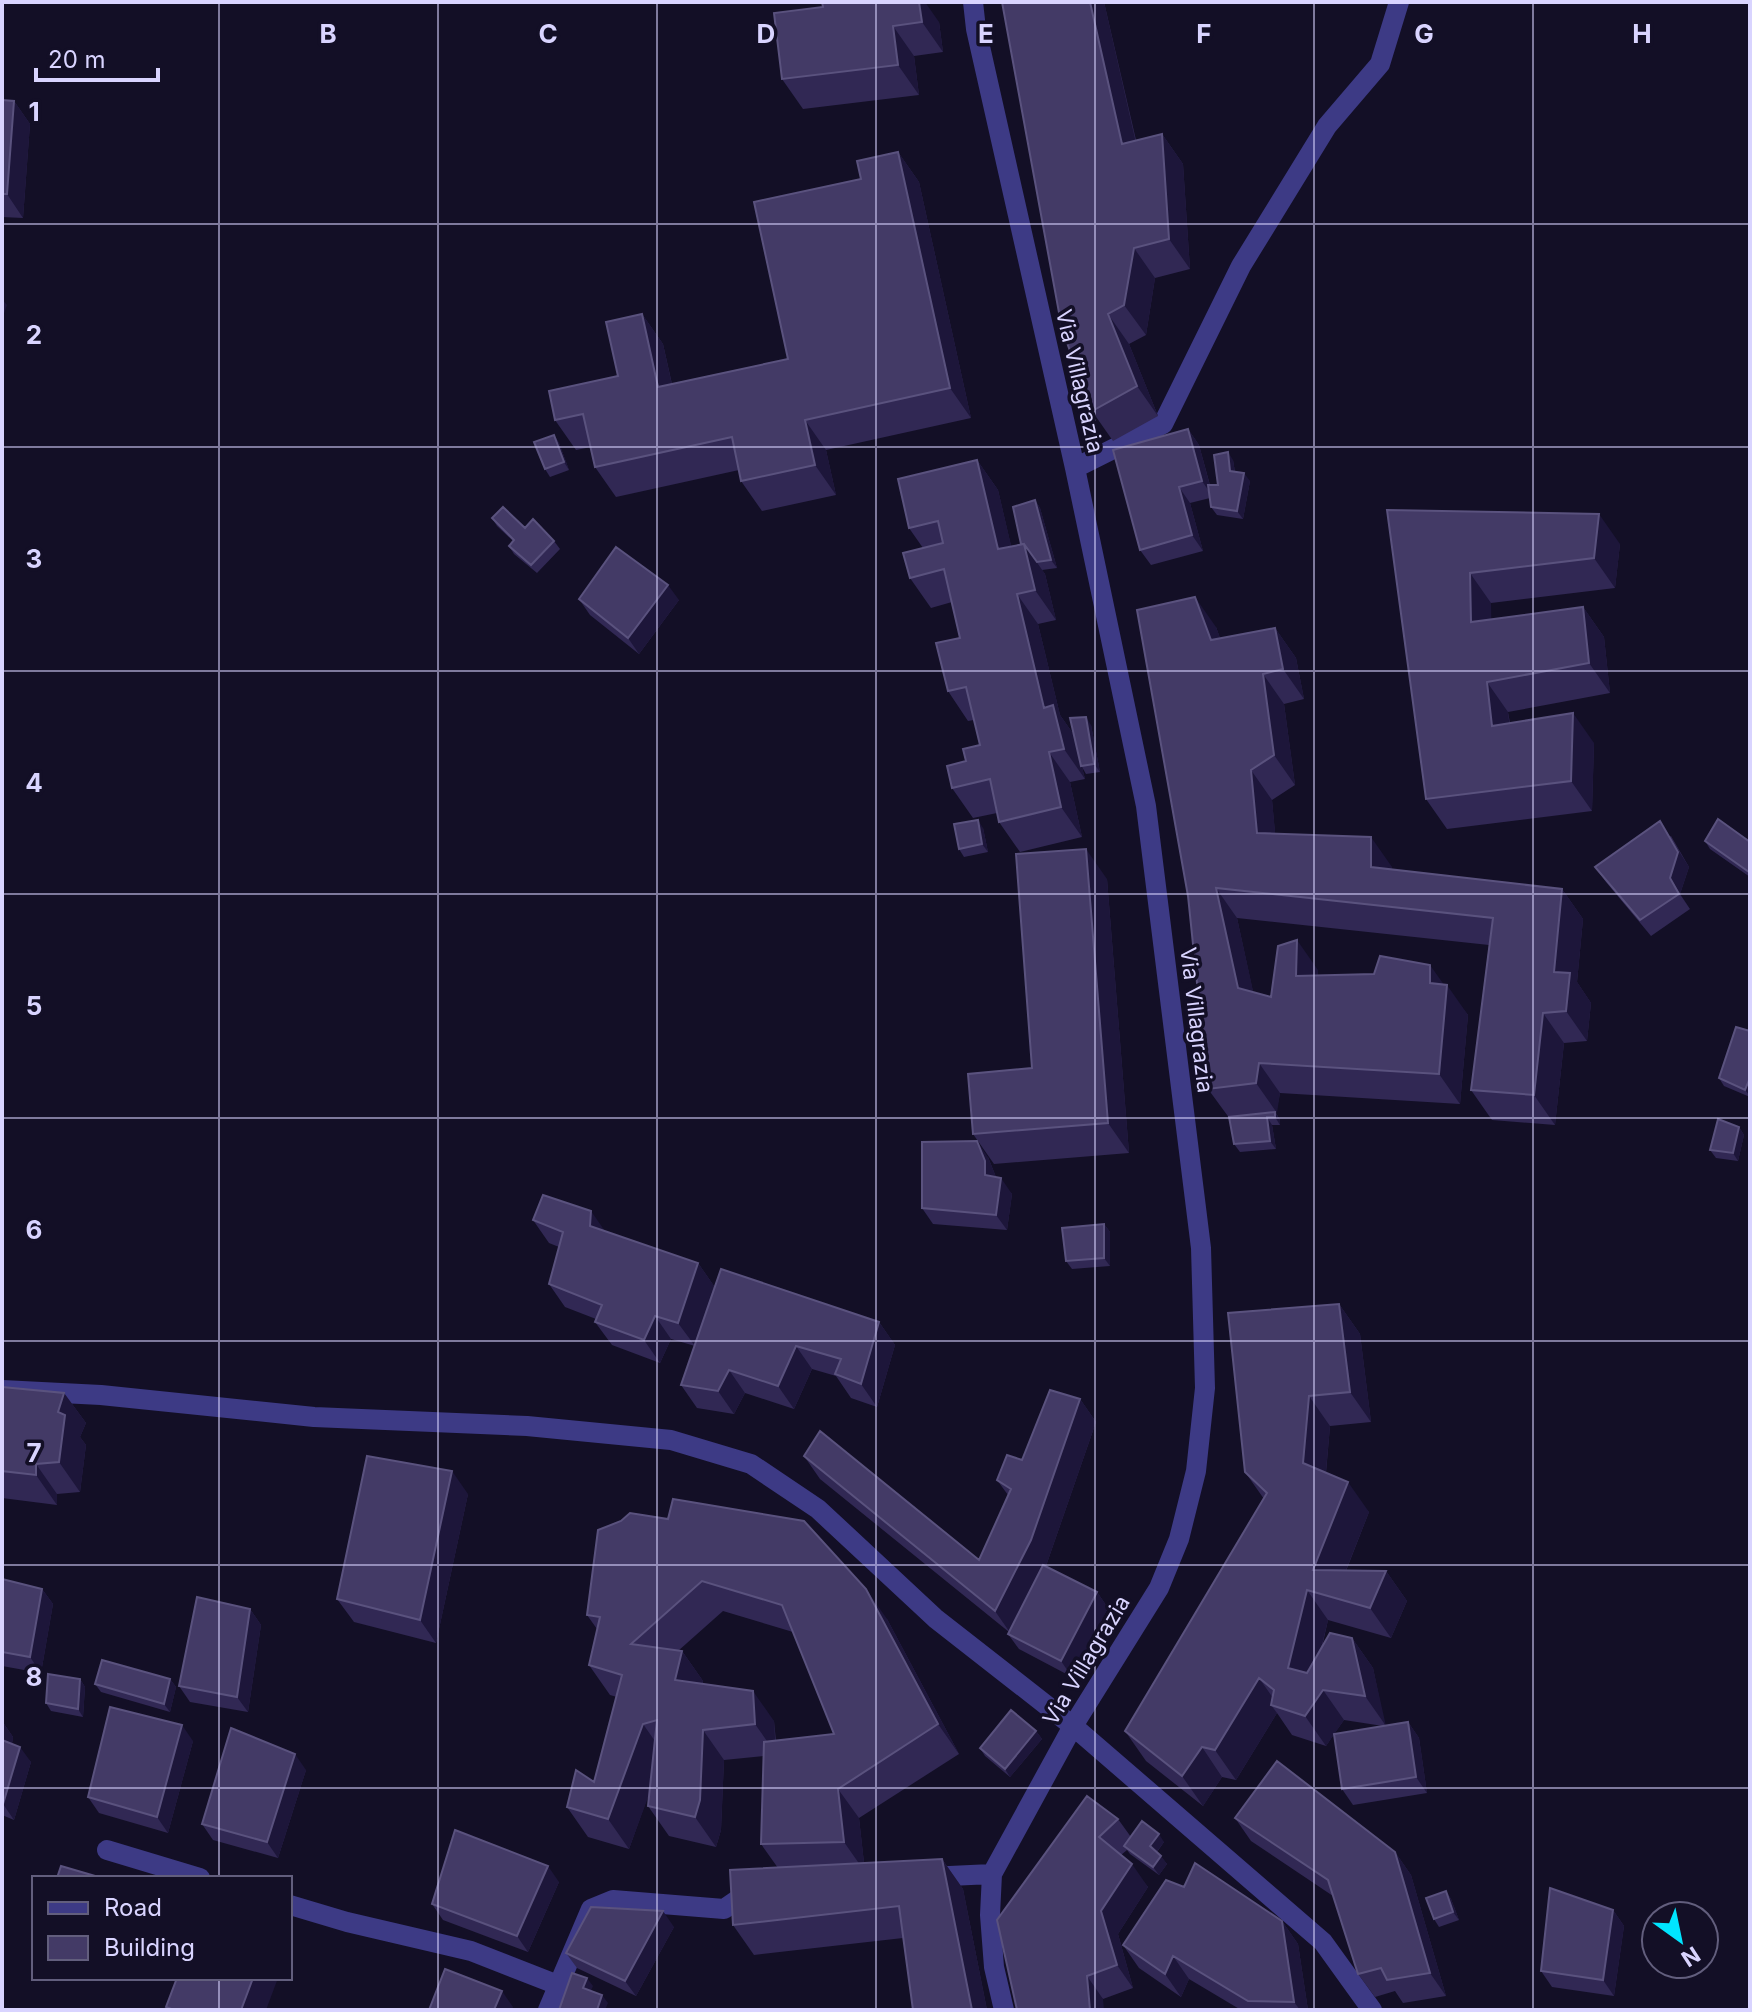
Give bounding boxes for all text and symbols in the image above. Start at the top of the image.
text: B [319,18,337,49]
text: C [538,18,558,49]
text: D [757,18,775,49]
text: E [978,18,994,49]
text: F [1196,18,1212,49]
text: G [1414,18,1434,49]
text: H [1632,18,1652,49]
scale bar [36,32,158,82]
text: 20 m [48,45,106,74]
text: 1 [28,96,40,127]
street label: Via Villagrazia [1051,307,1109,455]
text: 2 [26,319,42,350]
text: 3 [26,543,42,574]
text: 4 [25,767,43,798]
street label: Via Villagrazia [1175,946,1219,1094]
text: 5 [26,990,42,1021]
text: 6 [26,1214,42,1245]
text: 7 [26,1437,42,1468]
street label: Via Villagrazia [1037,1591,1135,1729]
text: 8 [26,1661,42,1692]
legend [32,1876,292,1980]
text: Road [104,1893,162,1922]
north arrow [1640,1900,1720,1980]
text: Building [104,1933,195,1962]
text: N [1677,1941,1705,1972]

